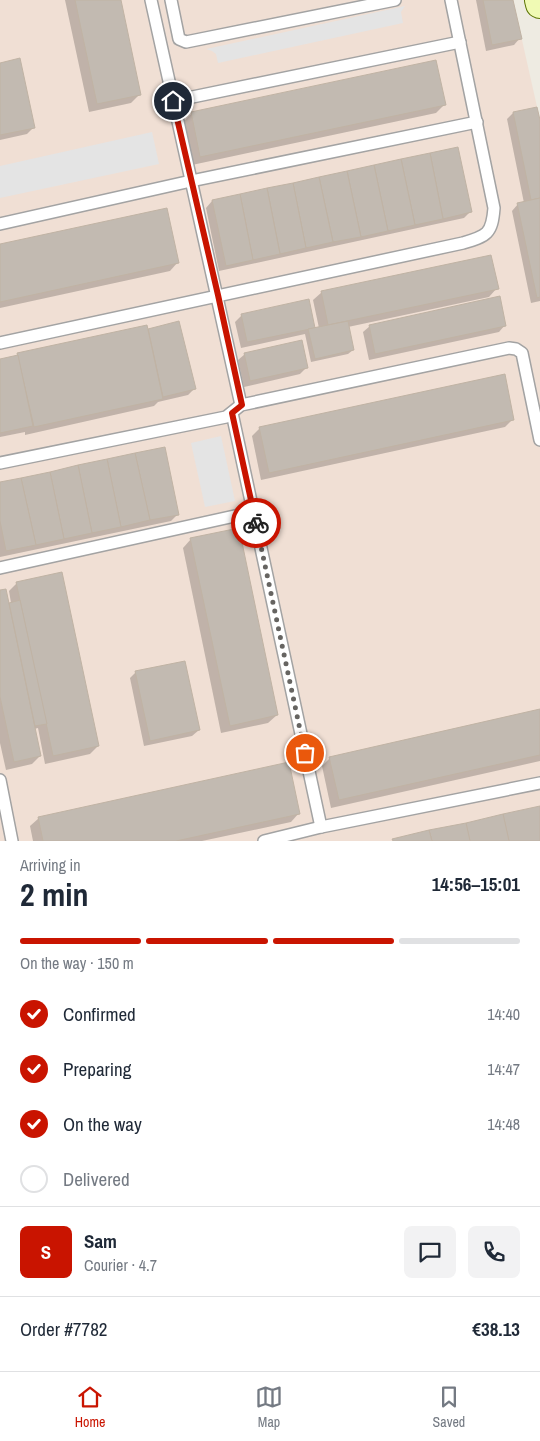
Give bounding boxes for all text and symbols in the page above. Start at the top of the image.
pin [152,80,194,122]
icon: home [159,87,187,115]
courier [231,498,281,548]
icon: bike [242,509,270,537]
pin [284,732,326,774]
icon: bag [291,739,319,767]
text: Arriving in [20,854,81,876]
text: 14:56–15:01 [432,871,520,897]
text: 2 min [20,873,89,916]
text: On the way · 150 m [20,952,134,974]
icon: check [20,1000,48,1028]
text: Confirmed [63,1001,136,1027]
text: 14:40 [487,1003,520,1025]
icon: check [20,1055,48,1083]
text: Preparing [63,1056,131,1082]
text: 14:47 [487,1058,520,1080]
icon: check [20,1110,48,1138]
text: On the way [63,1111,142,1137]
text: 14:48 [487,1113,520,1135]
text: Delivered [63,1166,130,1192]
button: chat [404,1226,456,1278]
button: phone [468,1226,520,1278]
text: Sam [84,1228,117,1254]
text: S [41,1239,51,1265]
text: Courier · 4.7 [84,1254,157,1276]
text: Order #7782 [20,1316,107,1342]
text: €38.13 [472,1316,520,1342]
tab: Home [75,1383,105,1431]
tab: Map [255,1383,283,1431]
tab: Saved [433,1383,465,1431]

